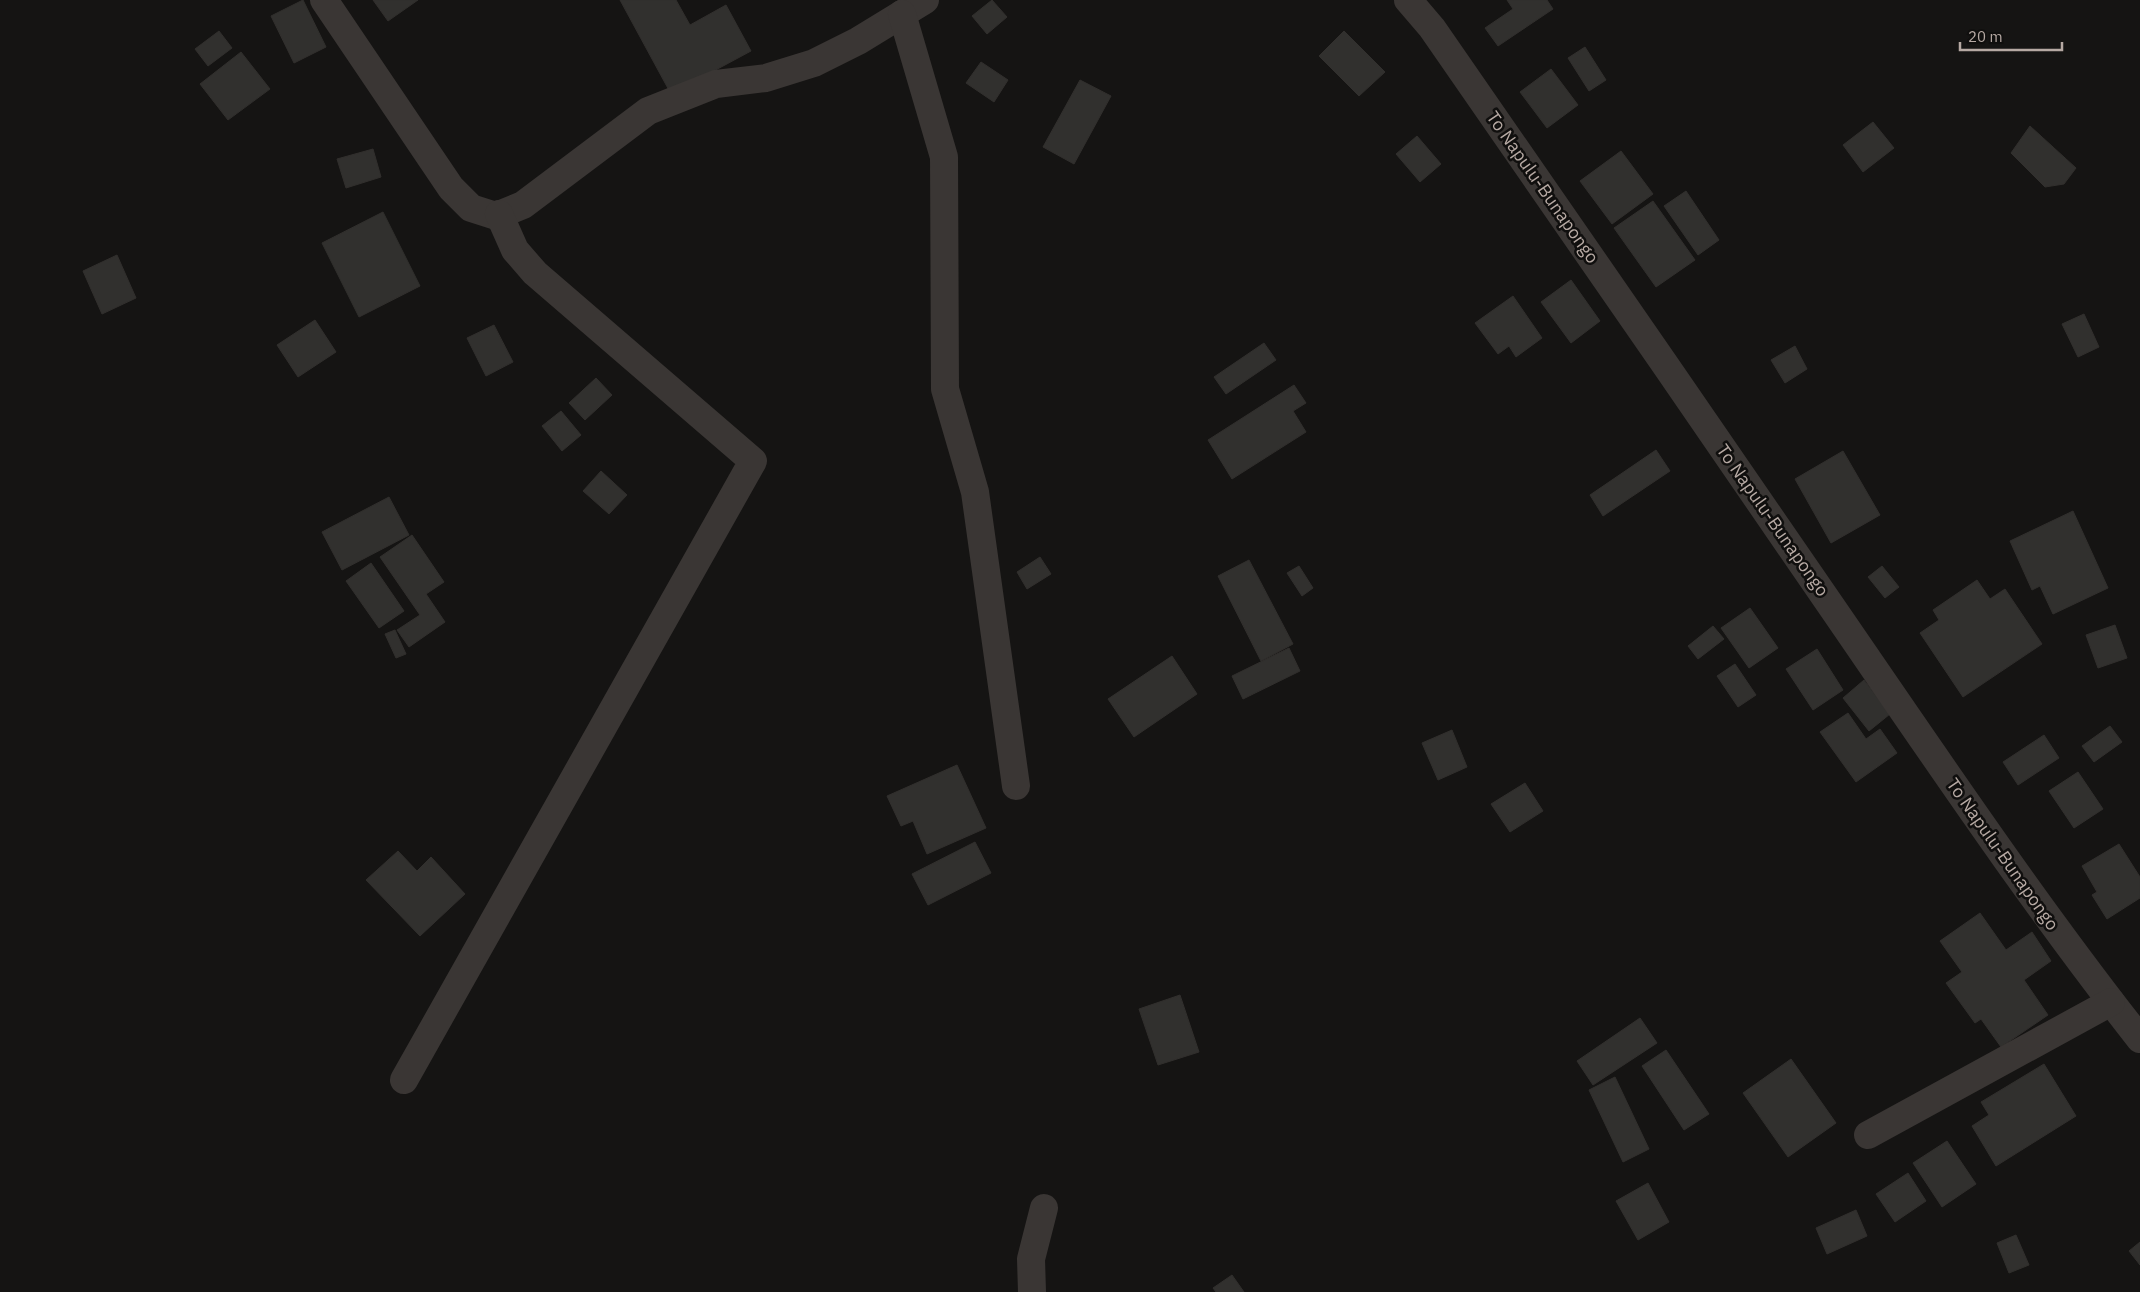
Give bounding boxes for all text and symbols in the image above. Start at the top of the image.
scale bar [1960,20,2062,52]
text: 20 m [1968,27,2003,46]
street label: To Napulu-Bunapongo [1482,106,1604,268]
street label: To Napulu-Bunapongo [1712,439,1834,601]
street label: To Napulu-Bunapongo [1942,773,2064,935]

